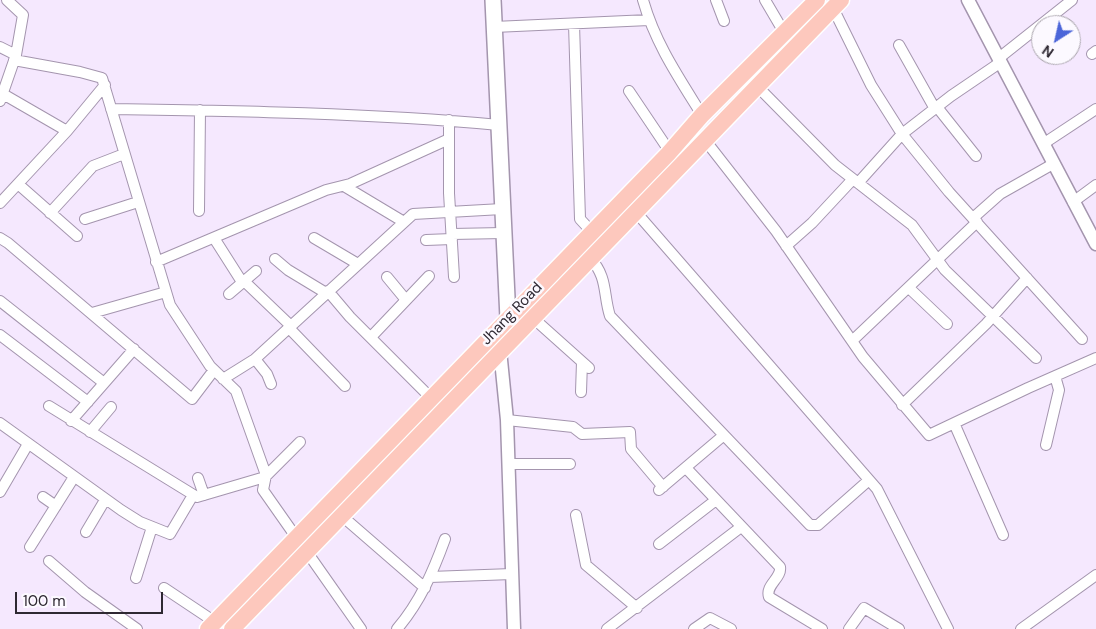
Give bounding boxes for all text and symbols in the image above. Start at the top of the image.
north arrow [1031,15,1081,65]
text: N [1039,41,1057,62]
street label: Jhang Road [478,279,546,349]
scale bar [18,582,165,614]
text: 100 m [23,591,66,611]

